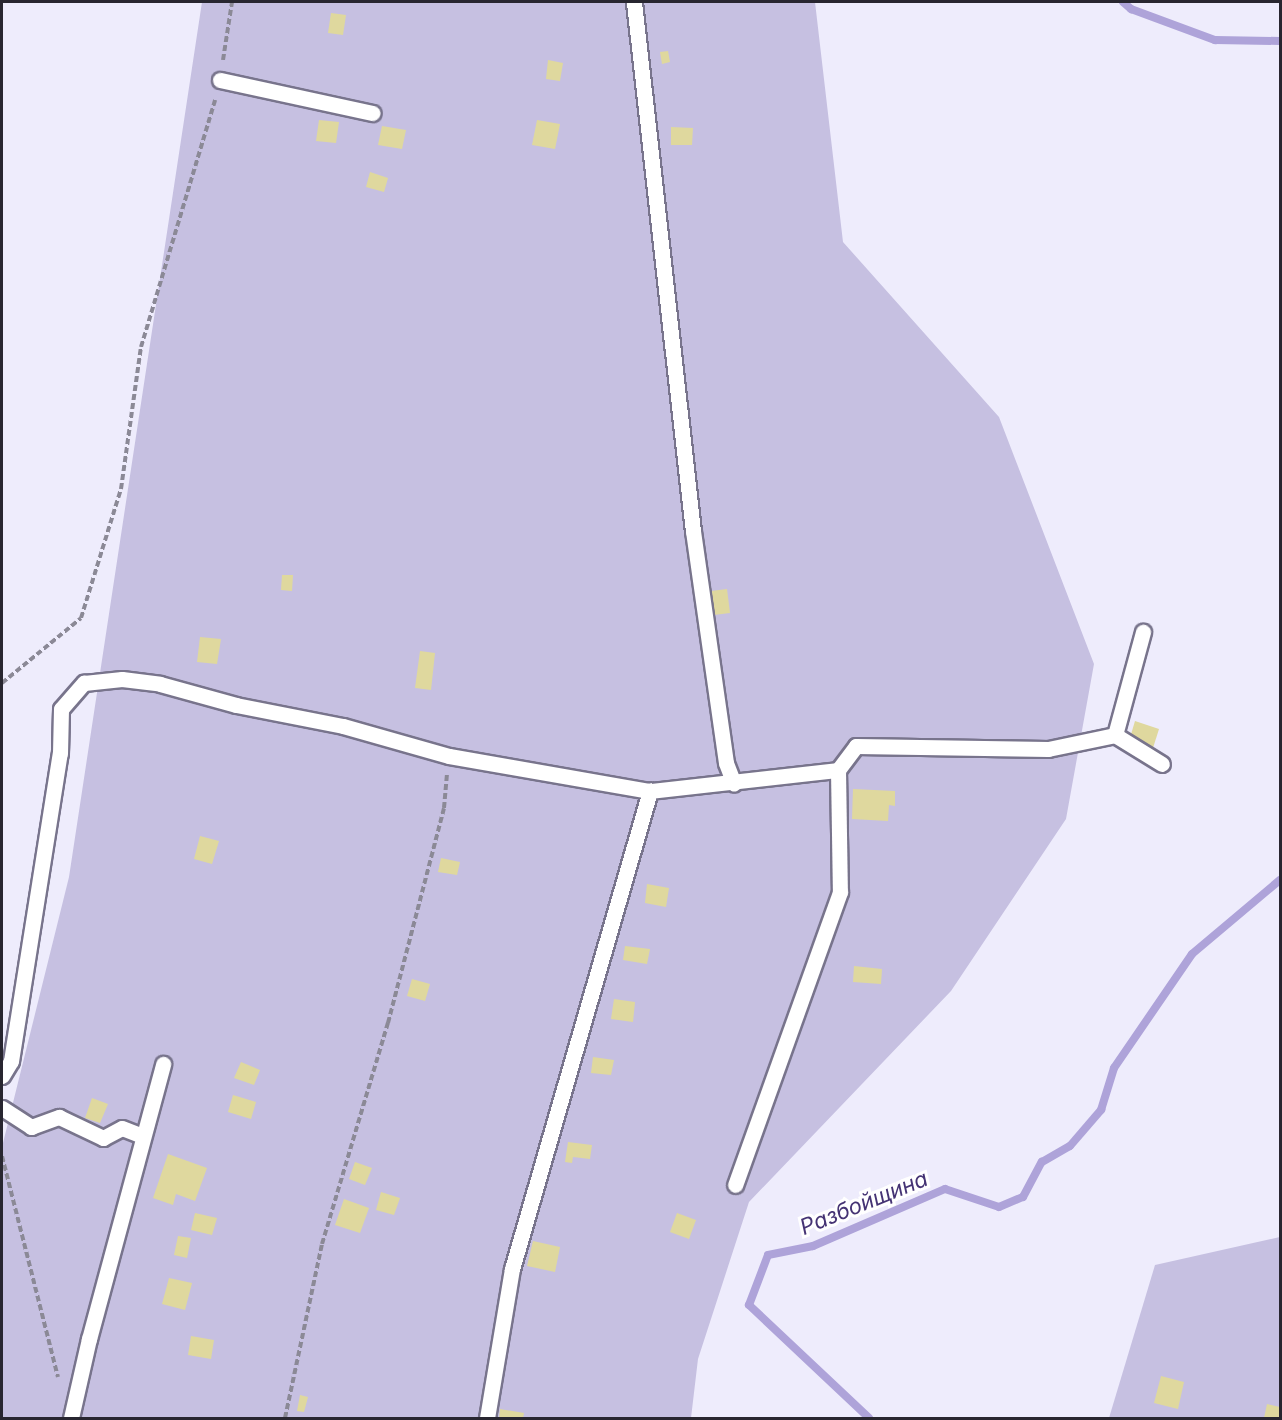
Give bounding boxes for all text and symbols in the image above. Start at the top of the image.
water label: Разбойщина [796,1165,932,1241]

